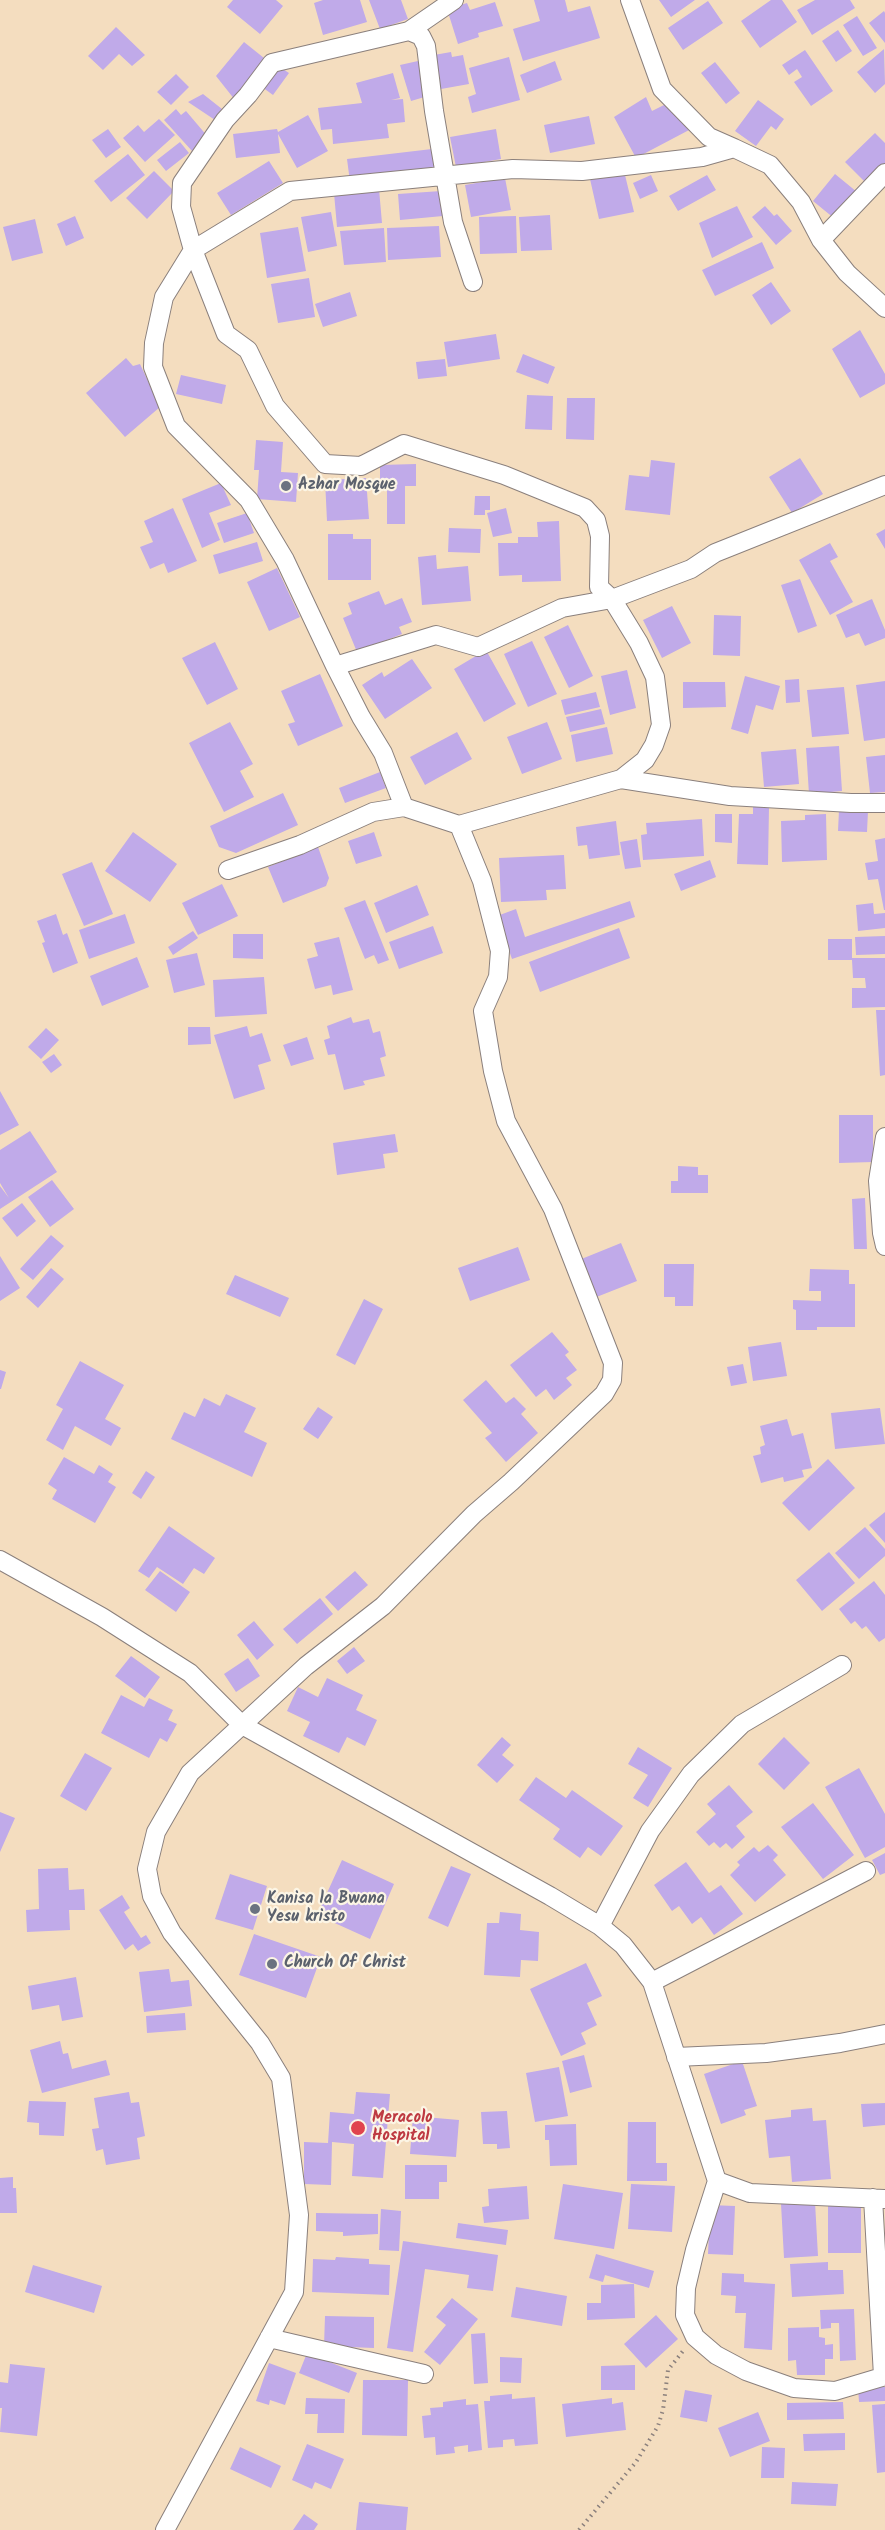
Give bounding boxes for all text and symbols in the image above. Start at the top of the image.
place label: Azhar Mosque [298,476,396,496]
marker: Azhar Mosque [279,479,293,493]
place label: Kanisa la Bwana Yesu kristo [267,1890,385,1928]
marker: Kanisa la Bwana Yesu kristo [248,1902,262,1916]
place label: Church Of Christ [284,1954,406,1974]
marker: Church Of Christ [265,1957,279,1971]
place label: Meracolo Hospital [372,2109,433,2147]
marker: Meracolo Hospital [349,2119,367,2137]

